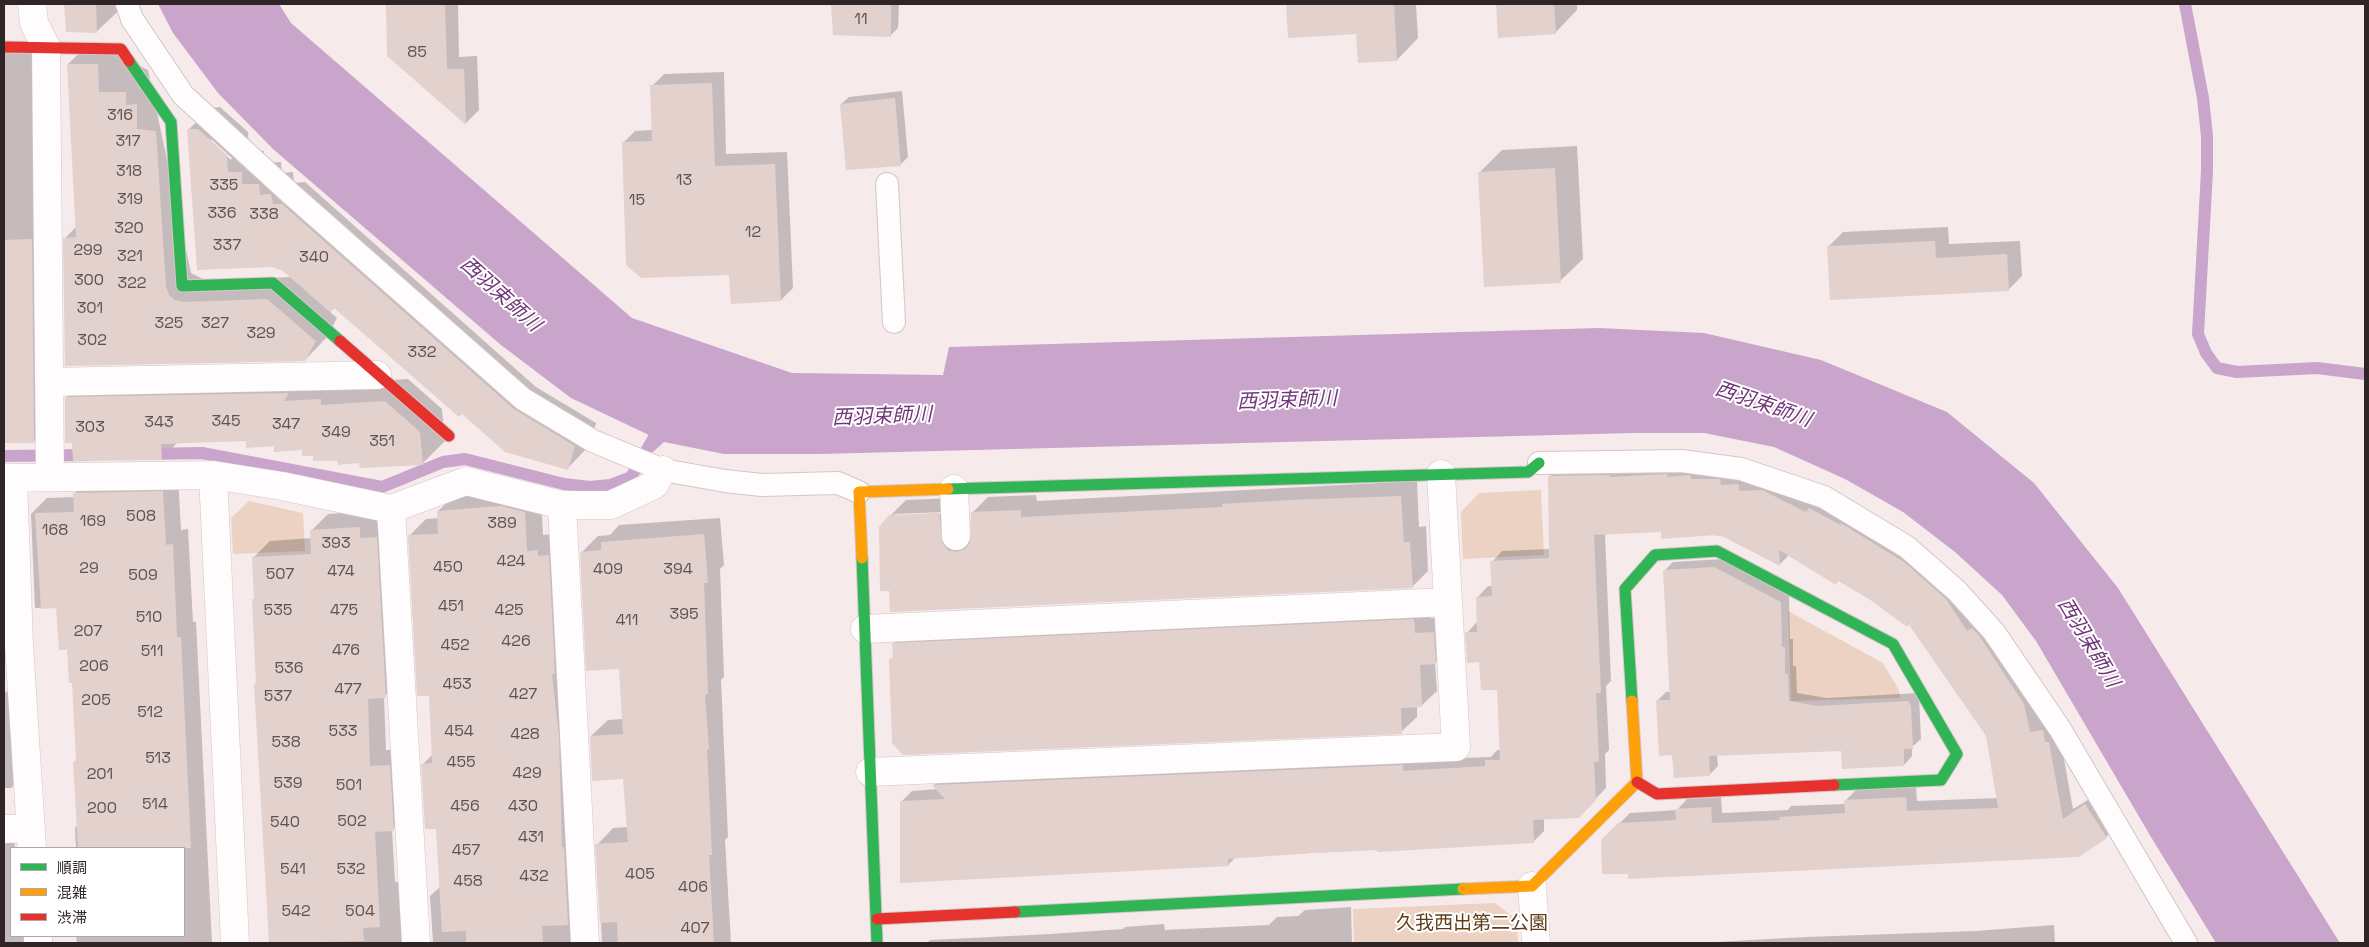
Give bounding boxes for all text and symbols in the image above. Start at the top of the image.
house number: 11 [854,10,868,30]
house number: 85 [407,43,427,63]
house number: 316 [107,106,133,126]
house number: 317 [115,132,141,152]
house number: 318 [116,162,142,182]
house number: 13 [676,171,692,191]
house number: 335 [210,176,238,196]
house number: 319 [117,190,143,210]
house number: 15 [629,191,645,211]
house number: 336 [207,204,237,224]
house number: 338 [249,205,279,225]
house number: 320 [114,219,144,239]
house number: 12 [745,223,761,243]
house number: 337 [213,236,241,256]
house number: 299 [73,241,103,261]
house number: 321 [117,247,143,267]
house number: 340 [299,248,329,268]
water label: 西羽束師川 [455,253,545,337]
house number: 300 [74,271,104,291]
house number: 322 [118,274,146,294]
house number: 301 [77,299,103,319]
house number: 325 [155,314,183,334]
house number: 327 [201,314,229,334]
house number: 329 [246,324,276,344]
house number: 302 [77,331,107,351]
house number: 332 [408,343,436,363]
water label: 西羽束師川 [1712,377,1814,433]
water label: 西羽束師川 [1237,387,1337,415]
water label: 西羽束師川 [832,403,932,431]
house number: 345 [211,412,241,432]
house number: 343 [144,413,174,433]
house number: 347 [272,415,300,435]
house number: 303 [75,418,105,438]
house number: 349 [321,423,351,443]
house number: 351 [369,432,395,452]
house number: 508 [126,507,156,527]
house number: 169 [80,512,106,532]
house number: 389 [487,514,517,534]
house number: 168 [42,521,68,541]
house number: 393 [321,534,351,554]
house number: 424 [496,552,526,572]
house number: 450 [433,558,463,578]
house number: 29 [79,559,99,579]
house number: 409 [593,560,623,580]
house number: 394 [663,560,693,580]
house number: 474 [327,562,355,582]
house number: 507 [266,565,294,585]
house number: 509 [128,566,158,586]
water label: 西羽束師川 [2052,594,2124,692]
house number: 451 [438,597,464,617]
house number: 535 [264,601,292,621]
house number: 475 [330,601,358,621]
house number: 425 [494,601,524,621]
house number: 395 [669,605,699,625]
house number: 510 [136,608,162,628]
house number: 411 [616,611,638,631]
house number: 207 [74,622,102,642]
house number: 426 [501,632,531,652]
house number: 452 [440,636,470,656]
house number: 476 [332,641,360,661]
house number: 511 [141,642,163,662]
house number: 206 [79,657,109,677]
house number: 536 [274,659,304,679]
house number: 453 [442,675,472,695]
house number: 477 [334,680,362,700]
house number: 427 [509,685,537,705]
house number: 537 [264,687,292,707]
house number: 205 [81,691,111,711]
house number: 512 [137,703,163,723]
house number: 533 [329,722,357,742]
house number: 454 [444,722,474,742]
house number: 428 [510,725,540,745]
house number: 538 [271,733,301,753]
house number: 513 [145,749,171,769]
house number: 455 [446,753,476,773]
house number: 429 [512,764,542,784]
house number: 201 [87,765,113,785]
house number: 539 [273,774,303,794]
house number: 501 [336,776,362,796]
house number: 514 [142,795,168,815]
house number: 456 [450,797,480,817]
house number: 430 [508,797,538,817]
house number: 200 [87,799,117,819]
house number: 502 [337,812,367,832]
house number: 540 [270,813,300,833]
house number: 431 [518,828,544,848]
house number: 457 [452,841,480,861]
legend [10,847,185,937]
text: 順調 [57,858,87,877]
house number: 541 [280,860,306,880]
house number: 532 [337,860,365,880]
house number: 405 [625,865,655,885]
house number: 432 [519,867,549,887]
house number: 458 [453,872,483,892]
house number: 406 [678,878,708,898]
text: 混雑 [57,883,87,902]
house number: 542 [281,902,311,922]
house number: 504 [345,902,375,922]
text: 渋滞 [57,908,87,927]
park label: 久我西出第二公園 [1396,913,1548,935]
house number: 407 [681,919,709,939]

